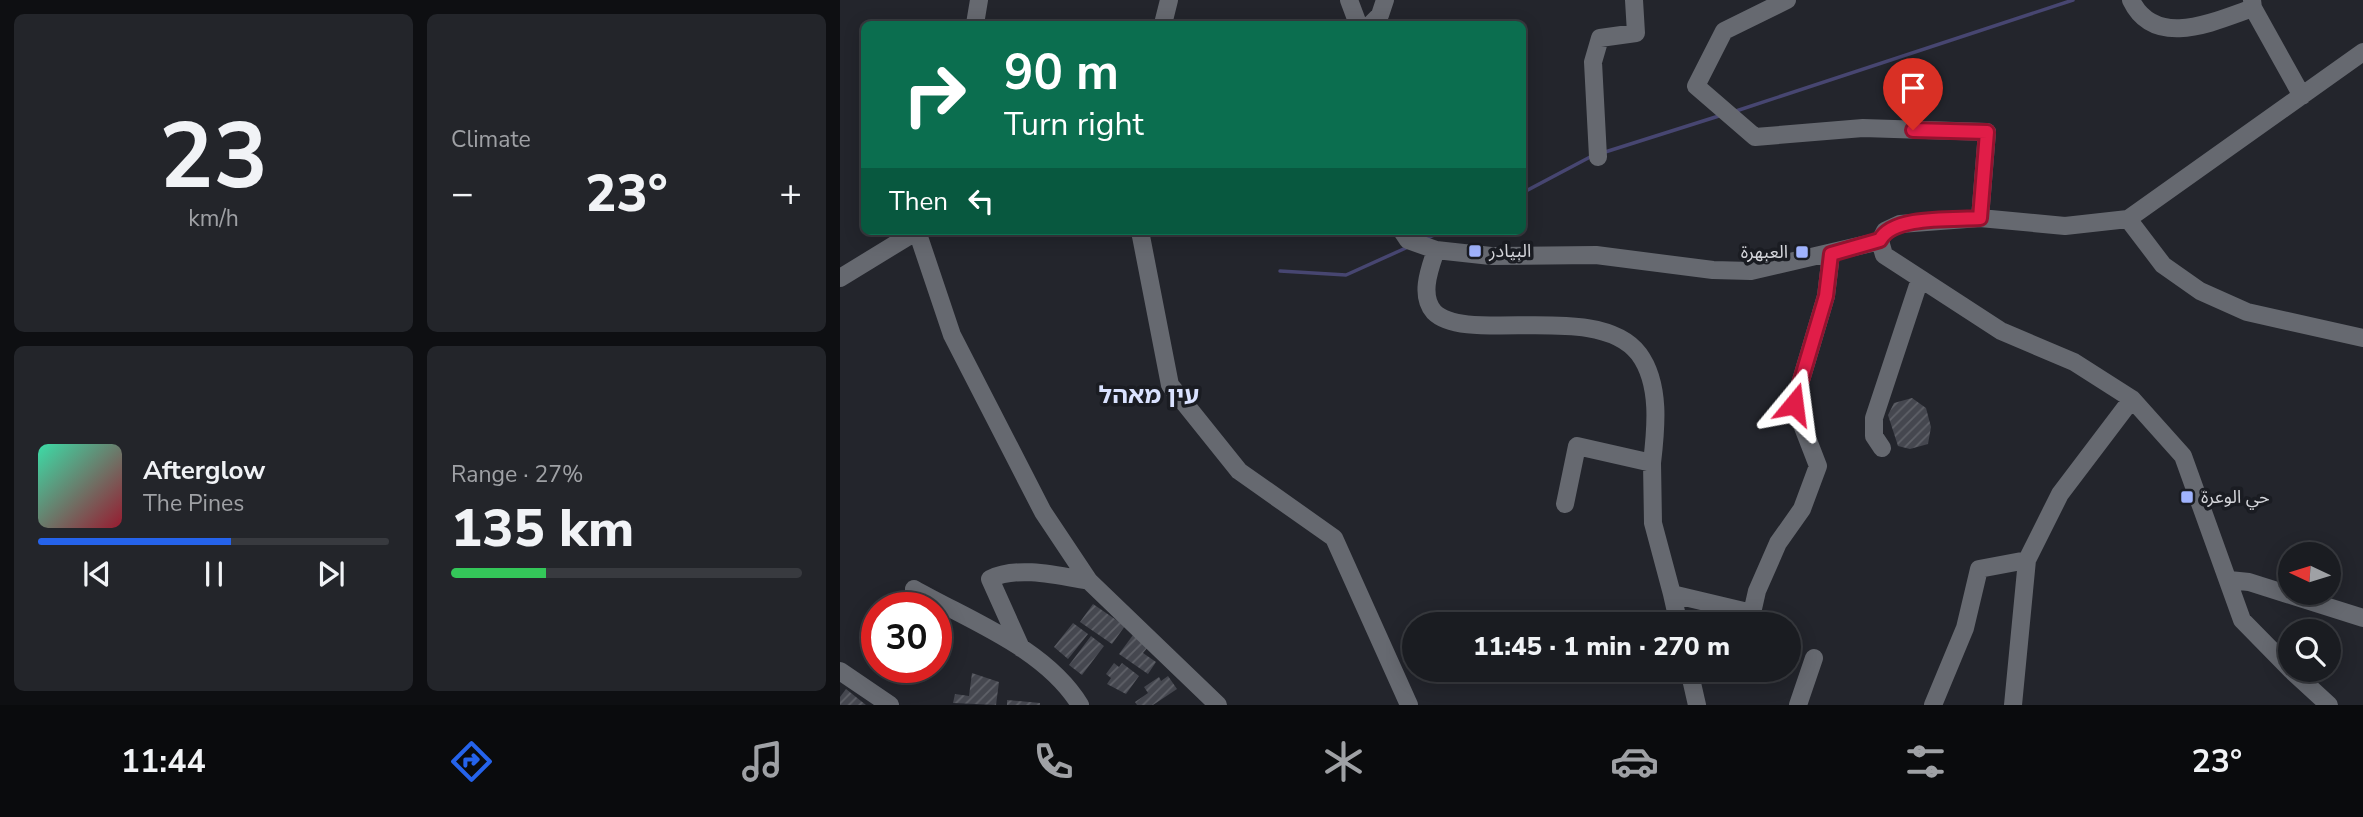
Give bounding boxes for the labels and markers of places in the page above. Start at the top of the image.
pin [1883,58,1943,130]
place label: البيادر [1488,239,1531,263]
place label: العبهرة [1741,240,1788,264]
marker: البيادر [1467,243,1483,259]
marker: العبهرة [1794,244,1810,260]
place label: حي الوعرة [2201,485,2270,510]
marker: حي الوعرة [2179,489,2195,505]

